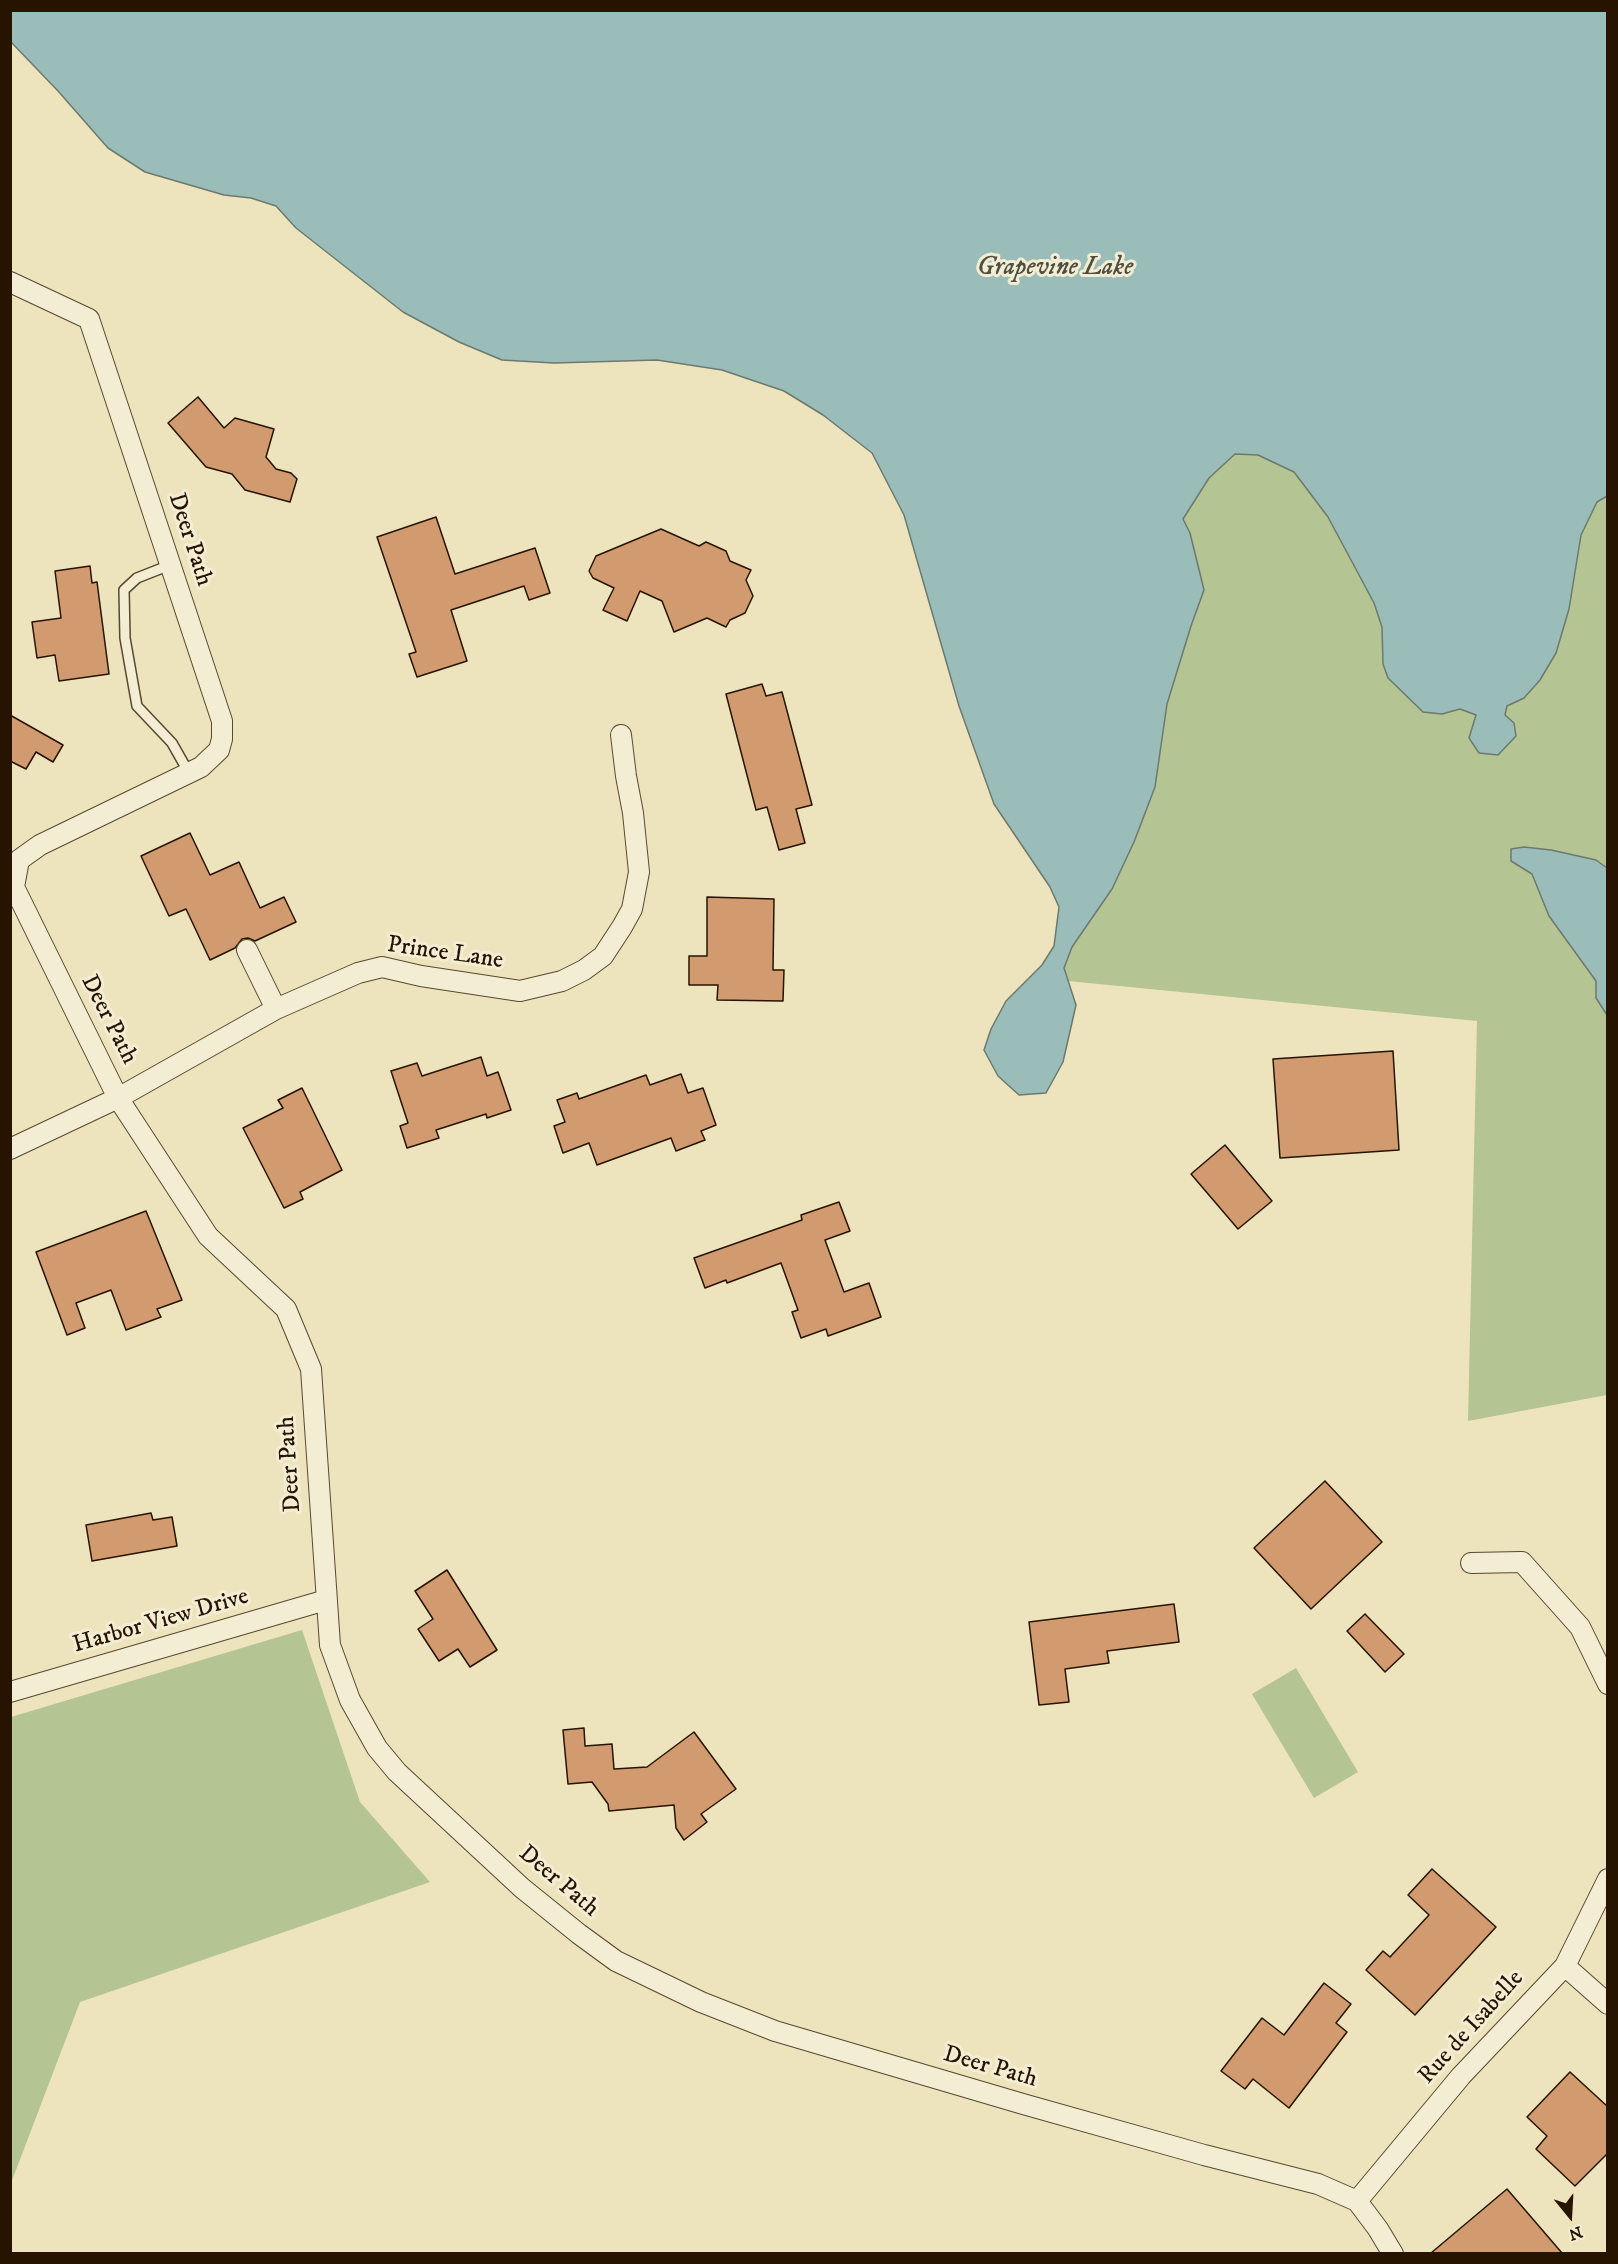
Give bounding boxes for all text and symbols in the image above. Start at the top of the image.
water label: Grapevine Lake [977,253,1133,285]
street label: Deer Path [160,490,218,590]
street label: Prince Lane [385,932,505,976]
street label: Deer Path [73,971,143,1069]
street label: Deer Path [273,1415,309,1513]
street label: Harbor View Drive [70,1583,252,1661]
street label: Deer Path [512,1840,604,1924]
street label: Rue de Isabelle [1413,1965,1531,2091]
street label: Deer Path [940,2041,1040,2095]
north arrow [1540,2186,1600,2246]
text: N [1566,2222,1585,2245]

